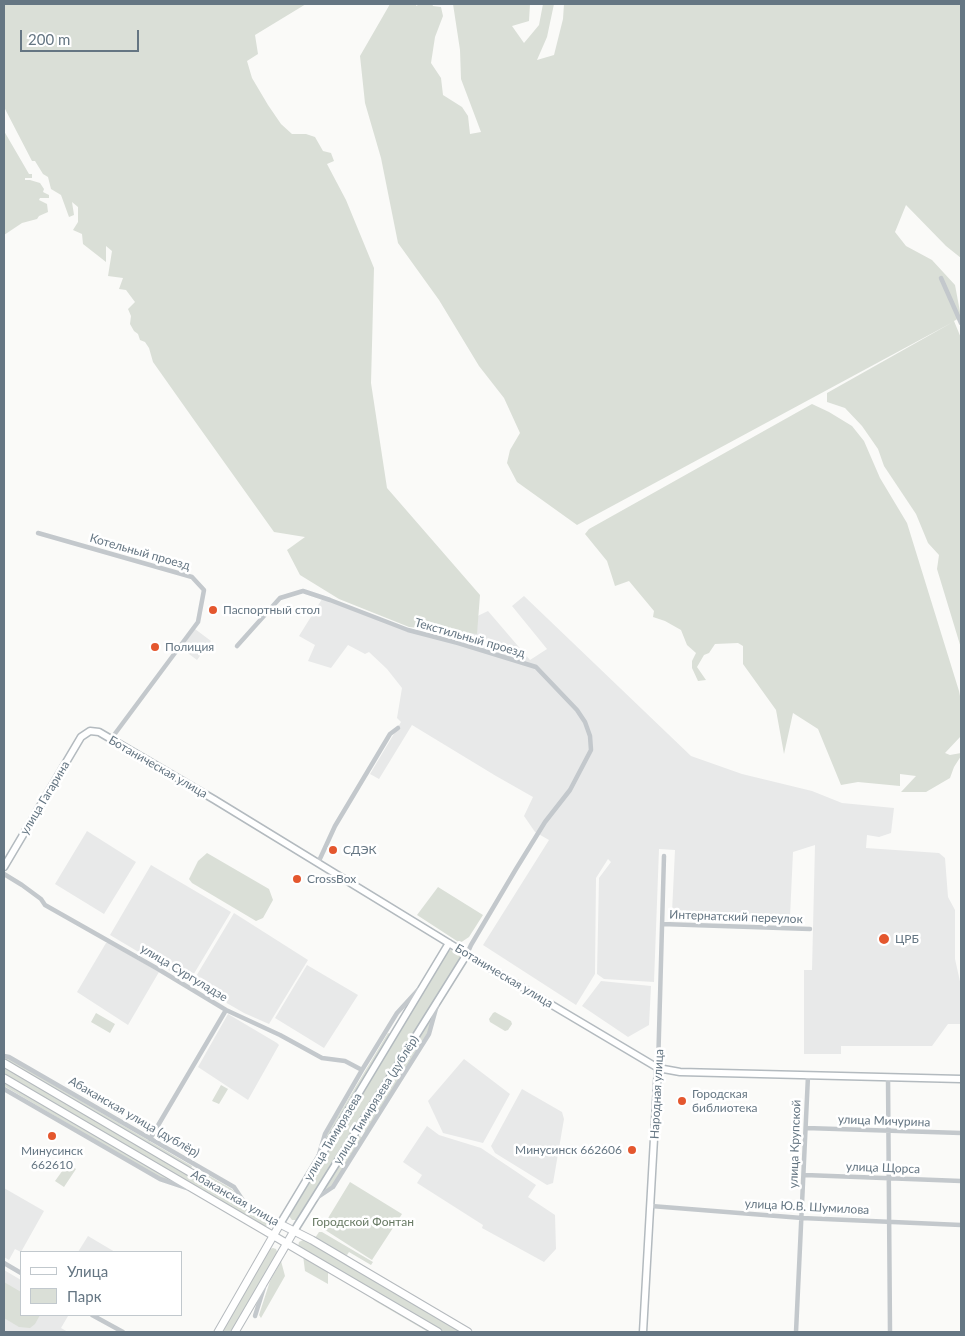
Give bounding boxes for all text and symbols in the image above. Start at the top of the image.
scale bar [22,20,141,52]
text: 200 m [28,30,70,48]
street label: Котельный проезд [88,531,192,573]
place label: Паспортный стол [223,603,320,617]
marker: Паспортный стол [207,604,219,616]
street label: Текстильный проезд [413,615,527,661]
place label: Полиция [165,640,214,654]
marker: Полиция [149,641,161,653]
street label: Ботаническая улица [106,733,210,801]
street label: улица Гагарина [17,758,73,838]
place label: СДЭК [343,843,377,857]
marker: СДЭК [327,844,339,856]
place label: CrossBox [307,872,356,886]
marker: CrossBox [291,873,303,885]
street label: Интернатский переулок [669,907,803,927]
marker: ЦРБ [877,932,891,946]
place label: ЦРБ [895,932,919,946]
street label: улица Сургуладзе [138,941,230,1005]
street label: Ботаническая улица [452,941,556,1011]
street label: улица Тимирязева (дублёр) [330,1033,422,1167]
street label: Народная улица [647,1049,667,1139]
street label: Абаканская улица (дублёр) [66,1074,202,1160]
place label: Городская библиотека [692,1087,758,1115]
street label: улица Тимирязева [301,1090,365,1184]
marker: Городская библиотека [676,1095,688,1107]
street label: улица Крупской [786,1099,804,1189]
street label: улица Мичурина [838,1112,930,1130]
marker: Минусинск 662610 [46,1130,58,1142]
place label: Минусинск 662606 [515,1143,622,1157]
place label: Минусинск 662610 [21,1144,83,1172]
marker: Минусинск 662606 [626,1144,638,1156]
street label: улица Щорса [846,1160,920,1176]
street label: Абаканская улица [188,1167,282,1229]
street label: улица Ю.В. Шумилова [744,1197,870,1217]
park label: Городской Фонтан [312,1215,414,1229]
legend [20,1251,182,1316]
text: Улица [67,1262,108,1280]
text: Парк [67,1287,101,1305]

